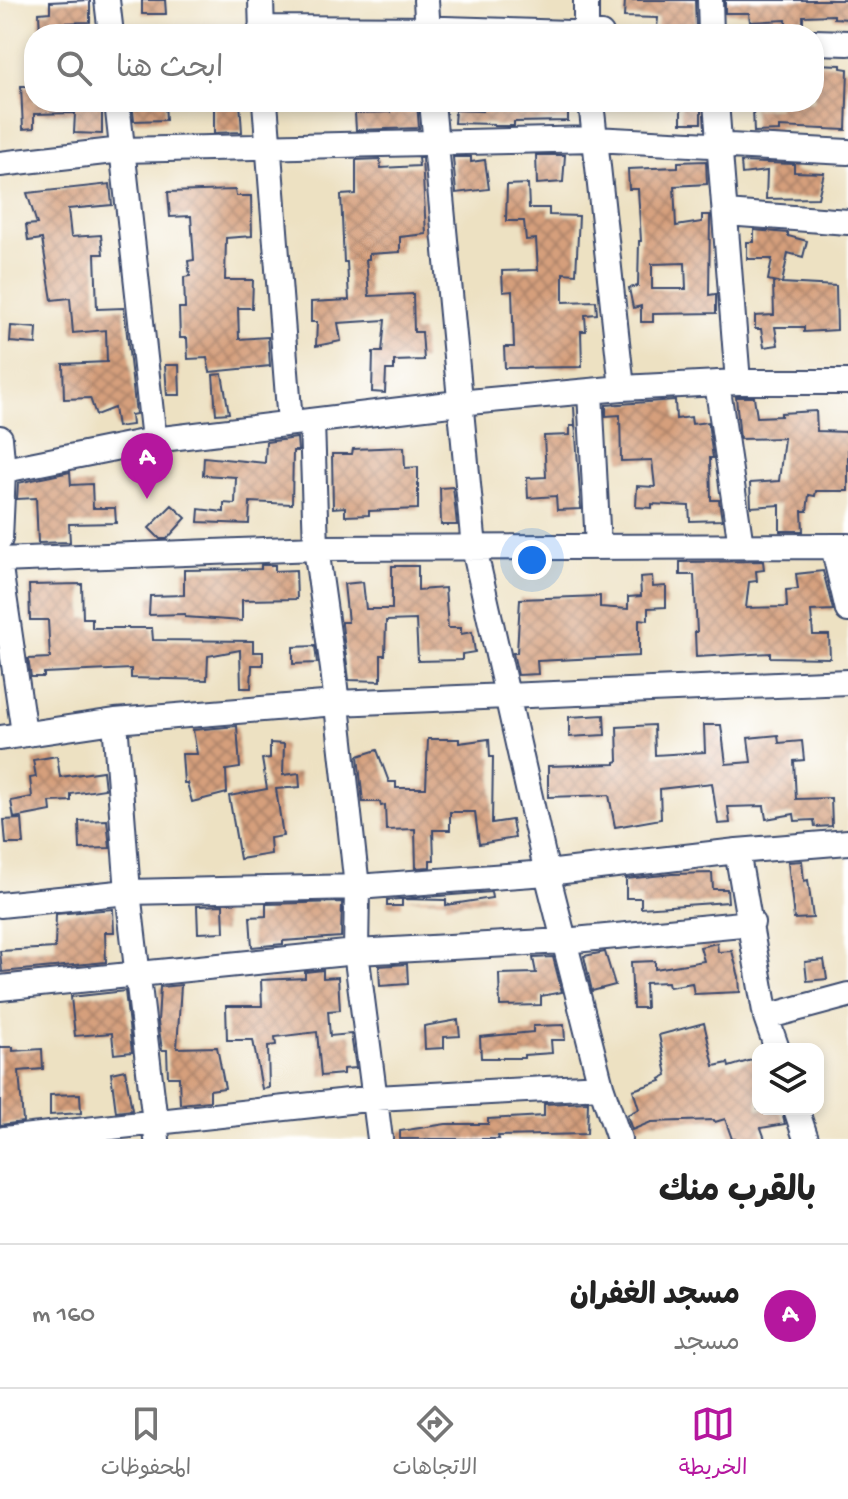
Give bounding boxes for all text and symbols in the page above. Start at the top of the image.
search box [24,24,824,112]
icon: search [52,46,96,90]
text: ابحث هنا [116,53,223,88]
pin: A [121,433,173,499]
your location [512,540,552,580]
map controls [752,1043,824,1115]
button: layers [752,1043,824,1115]
text: بالقرب منك [659,1174,816,1214]
text: مسجد الغفران [570,1280,740,1315]
text: 160 m [32,1301,95,1332]
text: A [782,1301,798,1332]
text: مسجد [673,1329,740,1360]
tab: المحفوظات [101,1402,191,1486]
tab: الاتجاهات [393,1402,477,1486]
tab: الخريطة [679,1402,747,1486]

